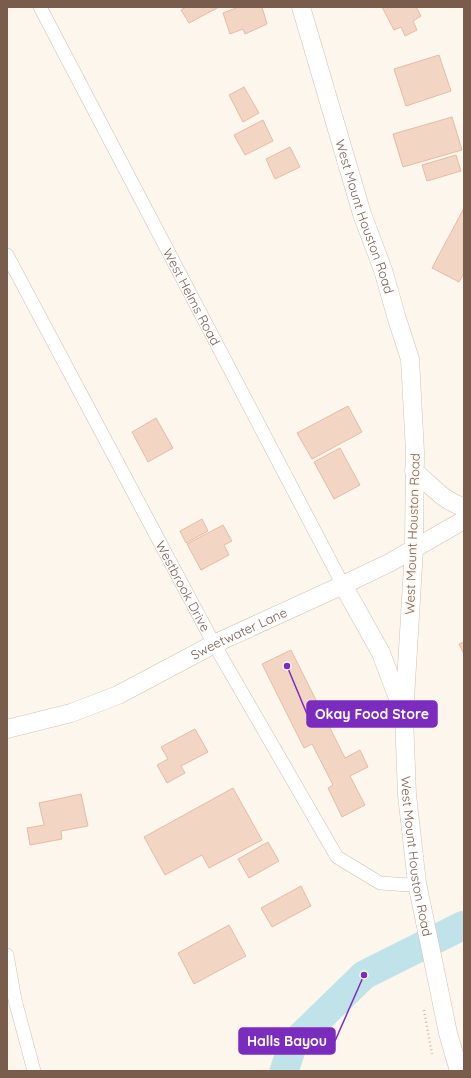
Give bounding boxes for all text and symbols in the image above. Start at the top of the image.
street label: West Mount Houston Road [332,137,397,296]
street label: West Helms Road [160,245,224,348]
street label: West Mount Houston Road [401,453,423,615]
street label: Westbrook Drive [152,538,214,634]
street label: Sweetwater Lane [188,604,289,663]
callout: Okay Food Store [307,701,437,727]
text: Okay Food Store [315,705,429,723]
street label: West Mount Houston Road [398,776,436,938]
callout: Halls Bayou [239,1028,335,1054]
text: Halls Bayou [247,1032,327,1050]

